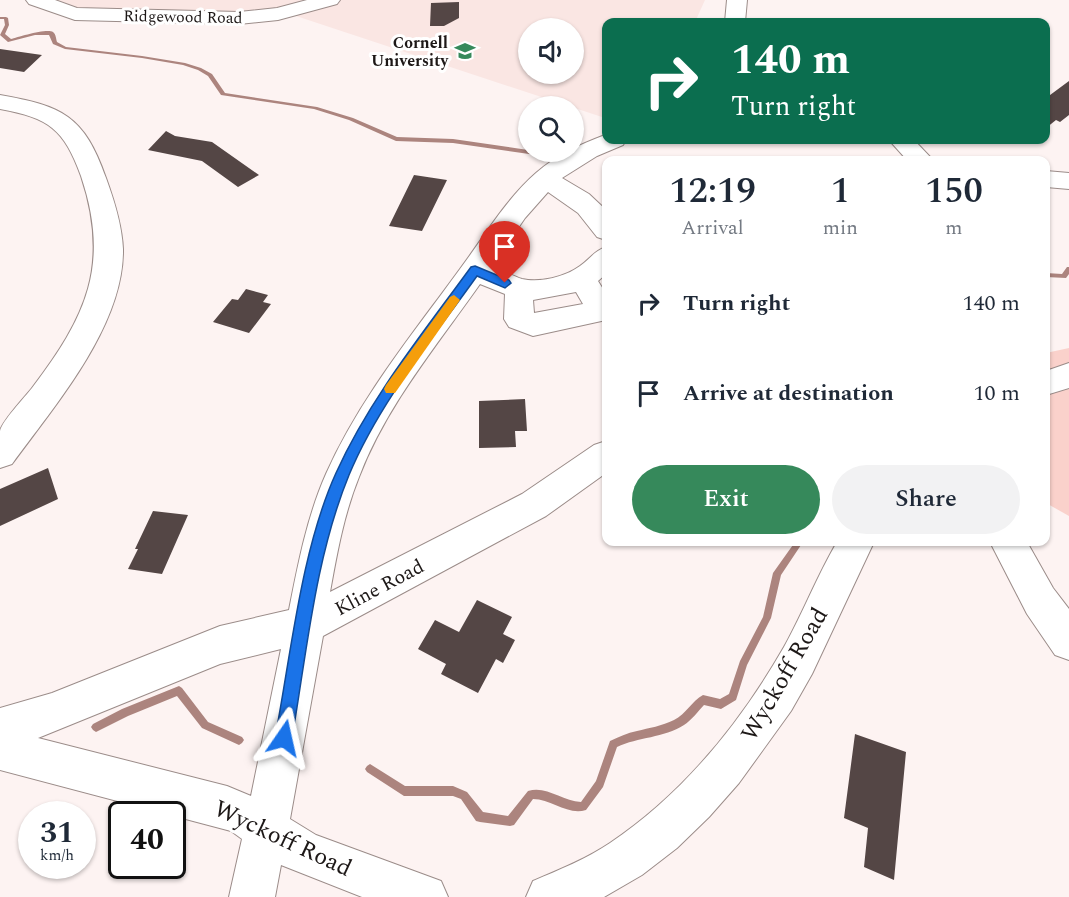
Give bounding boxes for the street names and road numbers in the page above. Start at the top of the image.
street label: Ridgewood Road [123,4,243,30]
street label: Kline Road [329,552,430,624]
street label: Wyckoff Road [732,601,838,748]
street label: Wyckoff Road [207,791,358,887]

